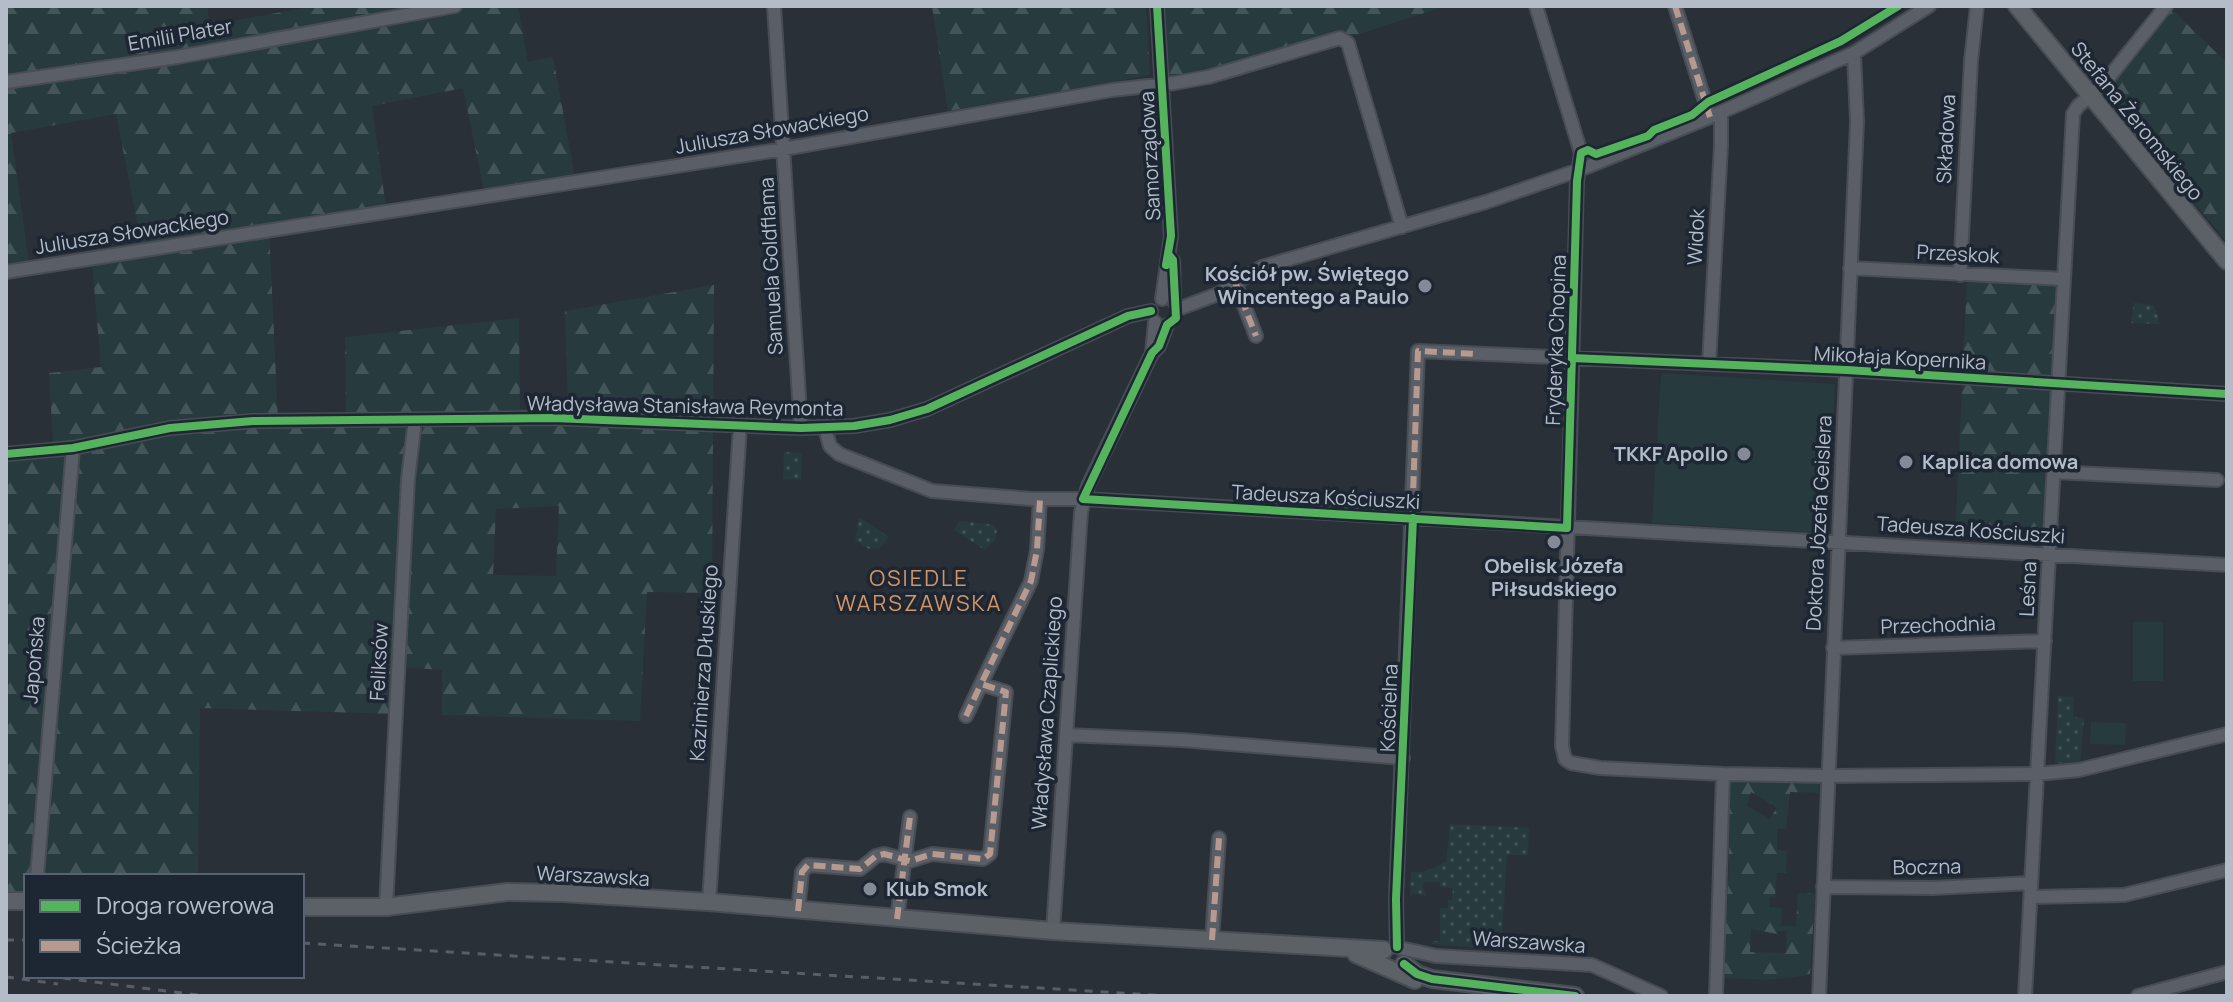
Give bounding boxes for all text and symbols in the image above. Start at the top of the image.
street label: Emilii Plater [126,12,234,57]
street label: Stefana Żeromskiego [2065,36,2210,206]
street label: Samorządowa [1133,91,1166,221]
street label: Składowa [1930,94,1961,184]
street label: Juliusza Słowackiego [673,99,871,160]
street label: Samuela Goldflama [752,177,789,356]
street label: Juliusza Słowackiego [33,203,231,260]
street label: Widok [1681,207,1711,266]
street label: Przeskok [1916,238,2001,269]
street label: Fryderyka Chopina [1539,254,1572,426]
place label: Kościół pw. Świętego Wincentego a Paulo [1205,260,1409,310]
marker: Kościół pw. Świętego Wincentego a Paulo [1416,277,1434,295]
street label: Mikołaja Kopernika [1813,340,1987,375]
street label: Władysława Stanisława Reymonta [526,389,844,422]
street label: Doktora Józefa Geislera [1799,414,1838,631]
place label: TKKF Apollo [1614,440,1728,467]
marker: TKKF Apollo [1735,445,1753,463]
place label: Kaplica domowa [1922,448,2078,475]
marker: Kaplica domowa [1897,453,1915,471]
street label: Tadeusza Kościuszki [1231,478,1421,515]
street label: Tadeusza Kościuszki [1876,509,2066,550]
marker: Obelisk Józefa Piłsudskiego [1545,533,1563,551]
place label: Obelisk Józefa Piłsudskiego [1485,552,1623,602]
street label: Leśna [2013,561,2042,617]
district label: OSIEDLE WARSZAWSKA [835,563,1003,618]
street label: Kazimierza Dłuskiego [683,564,724,762]
street label: Władysława Czaplickiego [1025,595,1068,831]
street label: Przechodnia [1880,609,1996,640]
street label: Japońska [16,615,51,705]
street label: Feliksów [363,622,394,702]
street label: Kościelna [1373,663,1404,752]
street label: Boczna [1892,852,1962,881]
street label: Warszawska [536,859,650,892]
legend [24,874,304,978]
place label: Klub Smok [886,875,989,902]
marker: Klub Smok [861,880,879,898]
text: Droga rowerowa [96,888,274,921]
street label: Warszawska [1472,924,1587,959]
text: Ścieżka [96,928,181,961]

